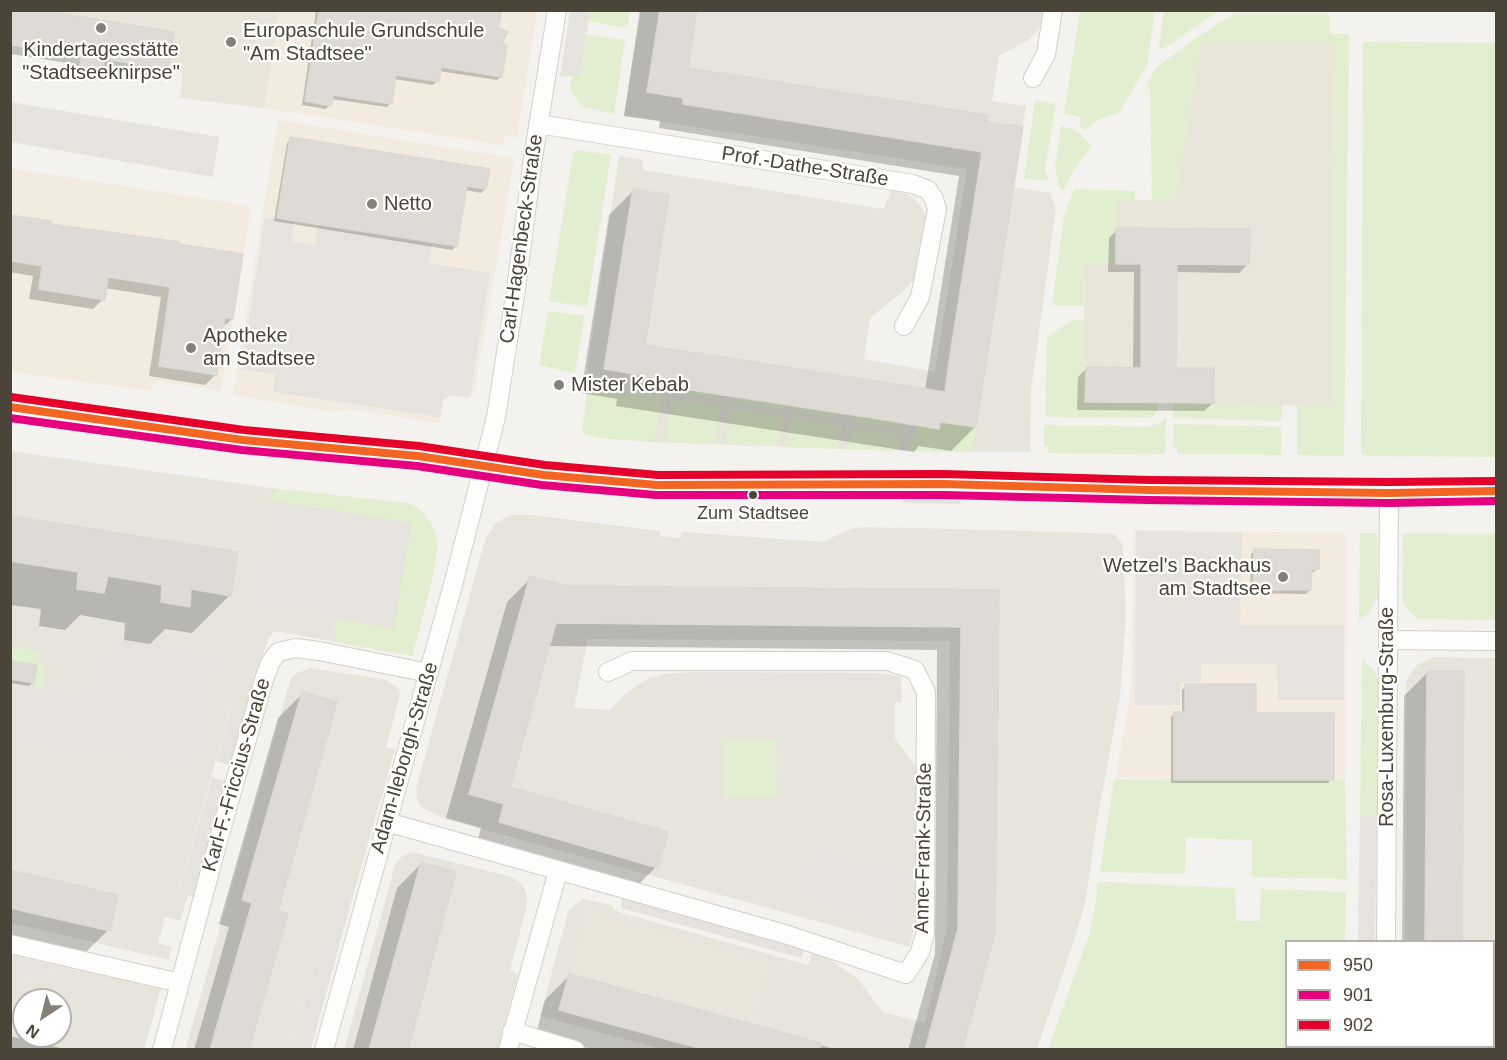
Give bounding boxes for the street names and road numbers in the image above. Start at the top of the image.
street label: Carl-Hagenbeck-Straße [495,133,549,345]
street label: Prof.-Dathe-Straße [720,142,890,192]
street label: Rosa-Luxemburg-Straße [1375,607,1399,827]
street label: Adam-Ileborgh-Straße [366,660,444,856]
street label: Karl-F.-Friccius-Straße [198,676,276,874]
street label: Anne-Frank-Straße [911,762,937,934]

